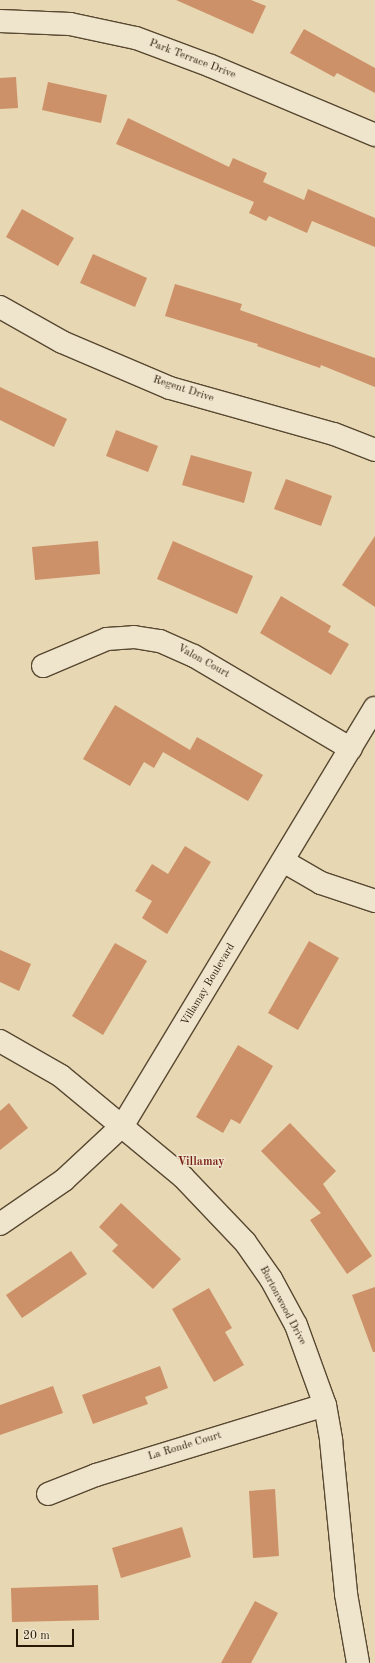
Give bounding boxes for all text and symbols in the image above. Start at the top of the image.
street label: Park Terrace Drive [147,37,237,83]
street label: Regent Drive [151,374,215,406]
street label: Valon Court [175,642,231,682]
street label: Villamay Boulevard [179,942,239,1028]
district label: Villamay [177,1156,225,1170]
street label: Burtonwood Drive [256,1264,308,1348]
street label: La Ronde Court [147,1430,223,1464]
scale bar [18,1621,76,1647]
text: 20 m [23,1630,50,1642]

